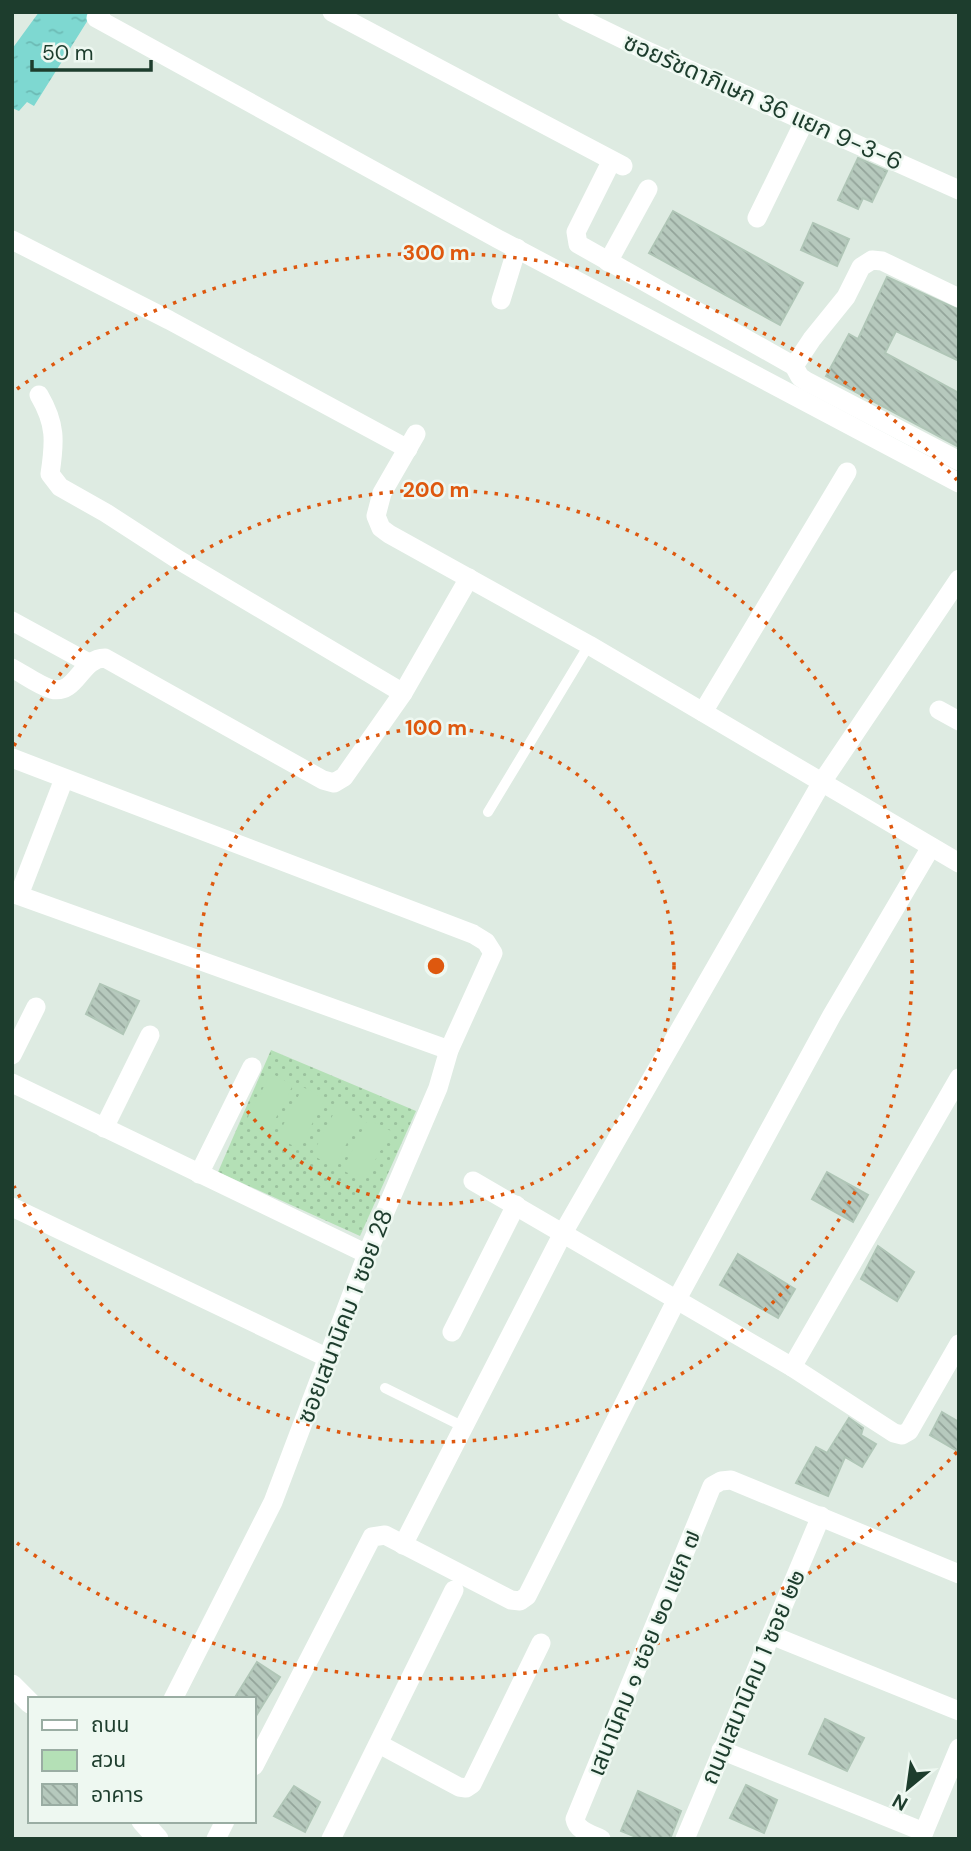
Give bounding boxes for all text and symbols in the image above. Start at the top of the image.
street label: ซอยรัชดาภิเษก 36 แยก 9-3-6 [619,26,908,177]
scale bar [32,28,150,72]
text: 50 m [42,39,93,67]
text: 300 m [403,239,469,267]
text: 200 m [403,476,469,504]
text: 100 m [405,714,467,742]
centre of rings [424,954,448,978]
street label: ซอยเสนานิคม 1 ซอย 28 [289,1204,400,1427]
street label: เสนานิคม ๑ ซอย ๒๐ แยก ๗ [580,1525,707,1780]
street label: ถนนเสนานิคม 1 ซอย ๒๒ [693,1565,812,1789]
legend [28,1697,256,1823]
text: ถนน [91,1711,129,1739]
text: สวน [91,1746,126,1774]
north arrow [873,1753,943,1823]
text: อาคาร [91,1781,143,1809]
text: N [888,1788,912,1817]

